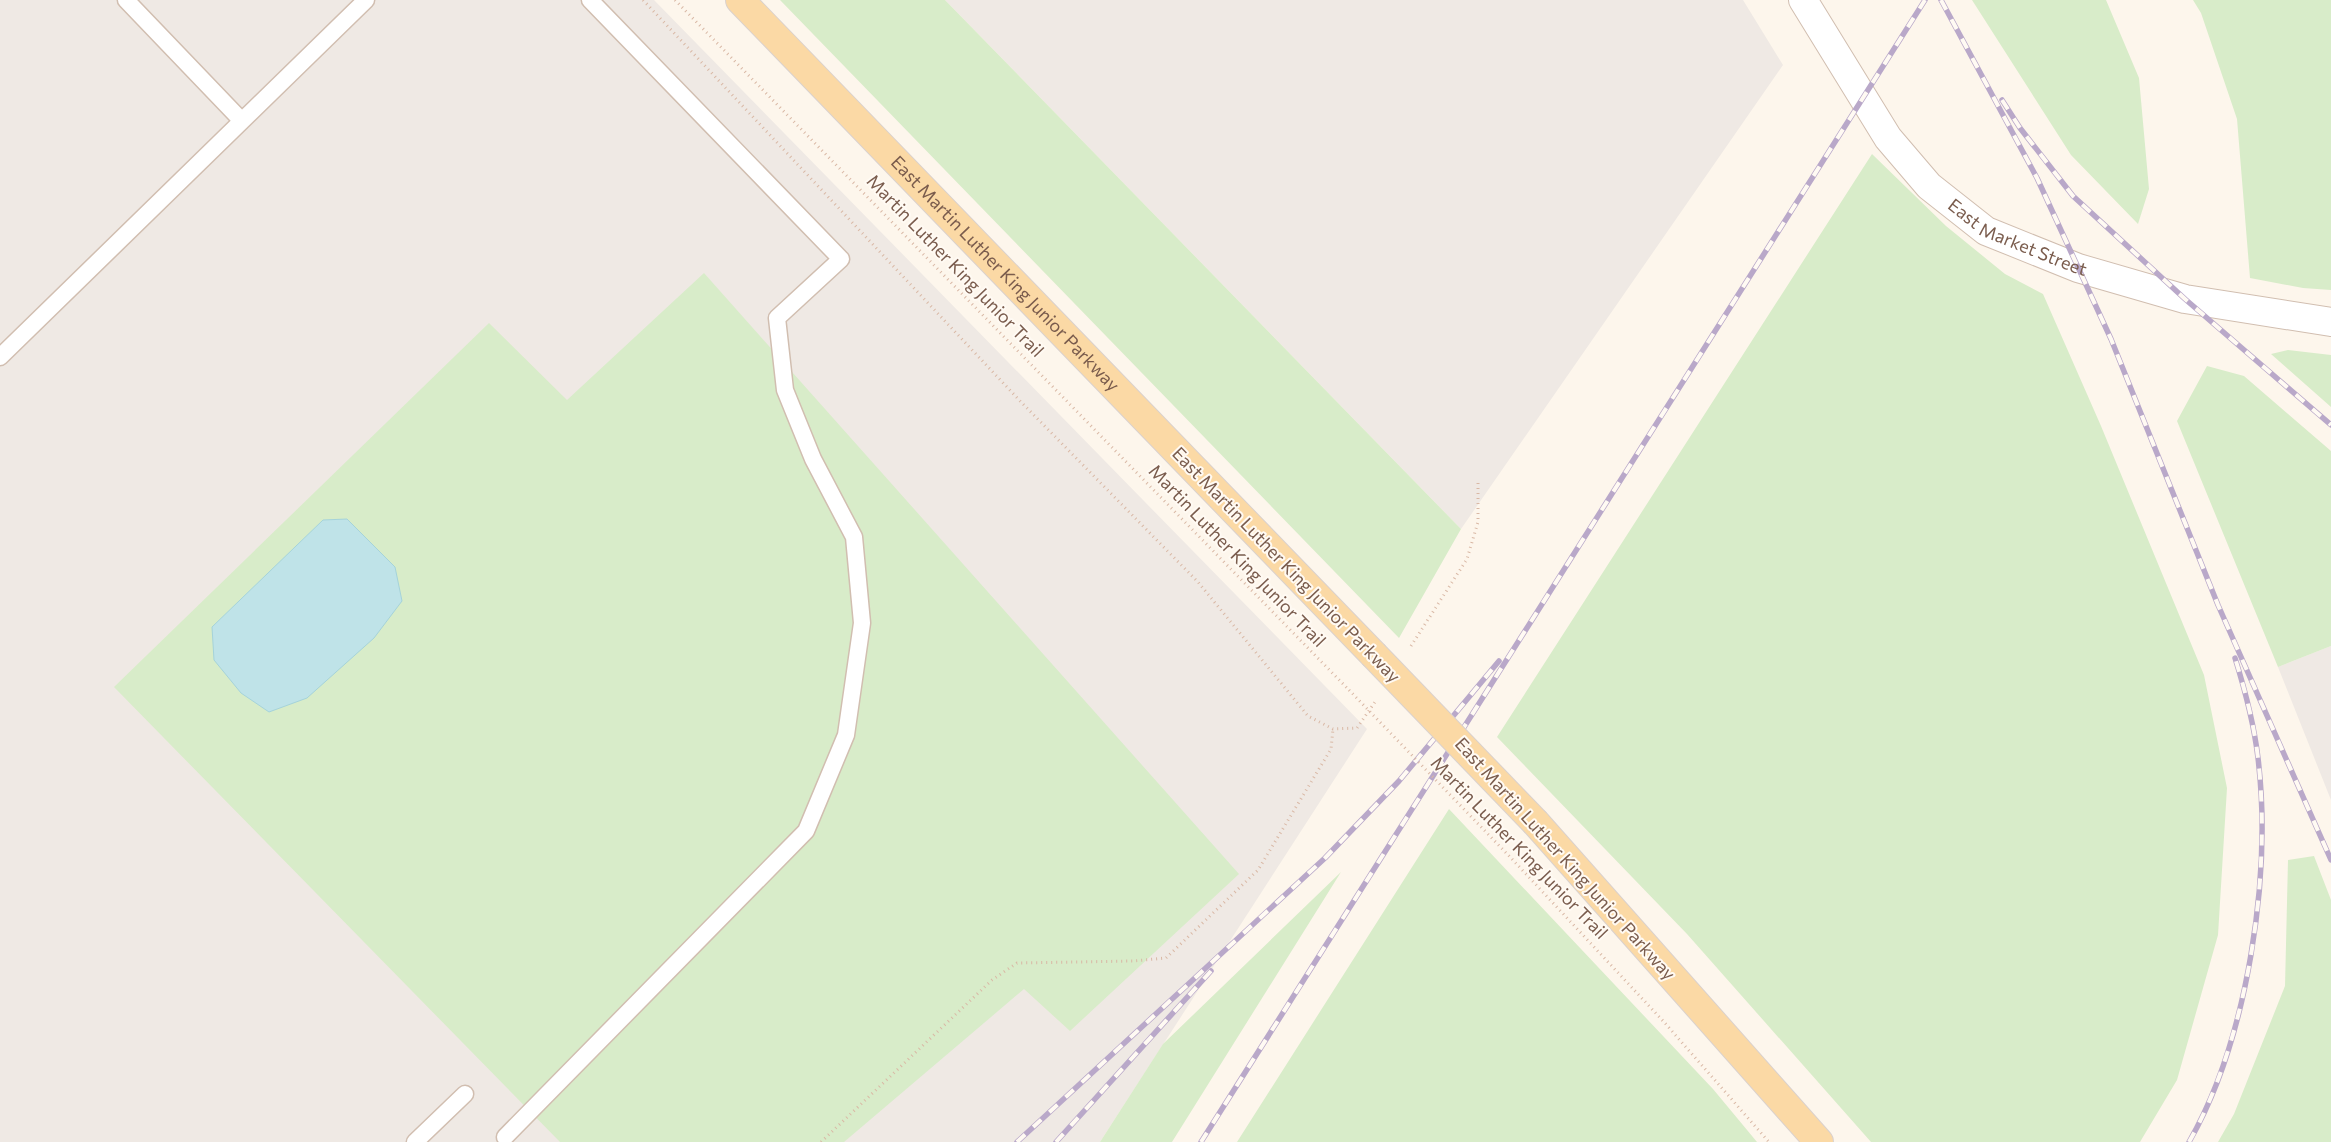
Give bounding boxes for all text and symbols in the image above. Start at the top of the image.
street label: East Martin Luther King Junior Parkway [887,151,1125,395]
street label: Martin Luther King Junior Trail [863,170,1049,361]
street label: East Market Street [1944,193,2090,280]
street label: East Martin Luther King Junior Parkway [1168,442,1405,687]
street label: Martin Luther King Junior Trail [1145,460,1331,651]
street label: East Martin Luther King Junior Parkway [1451,732,1681,984]
street label: Martin Luther King Junior Trail [1427,752,1613,943]

